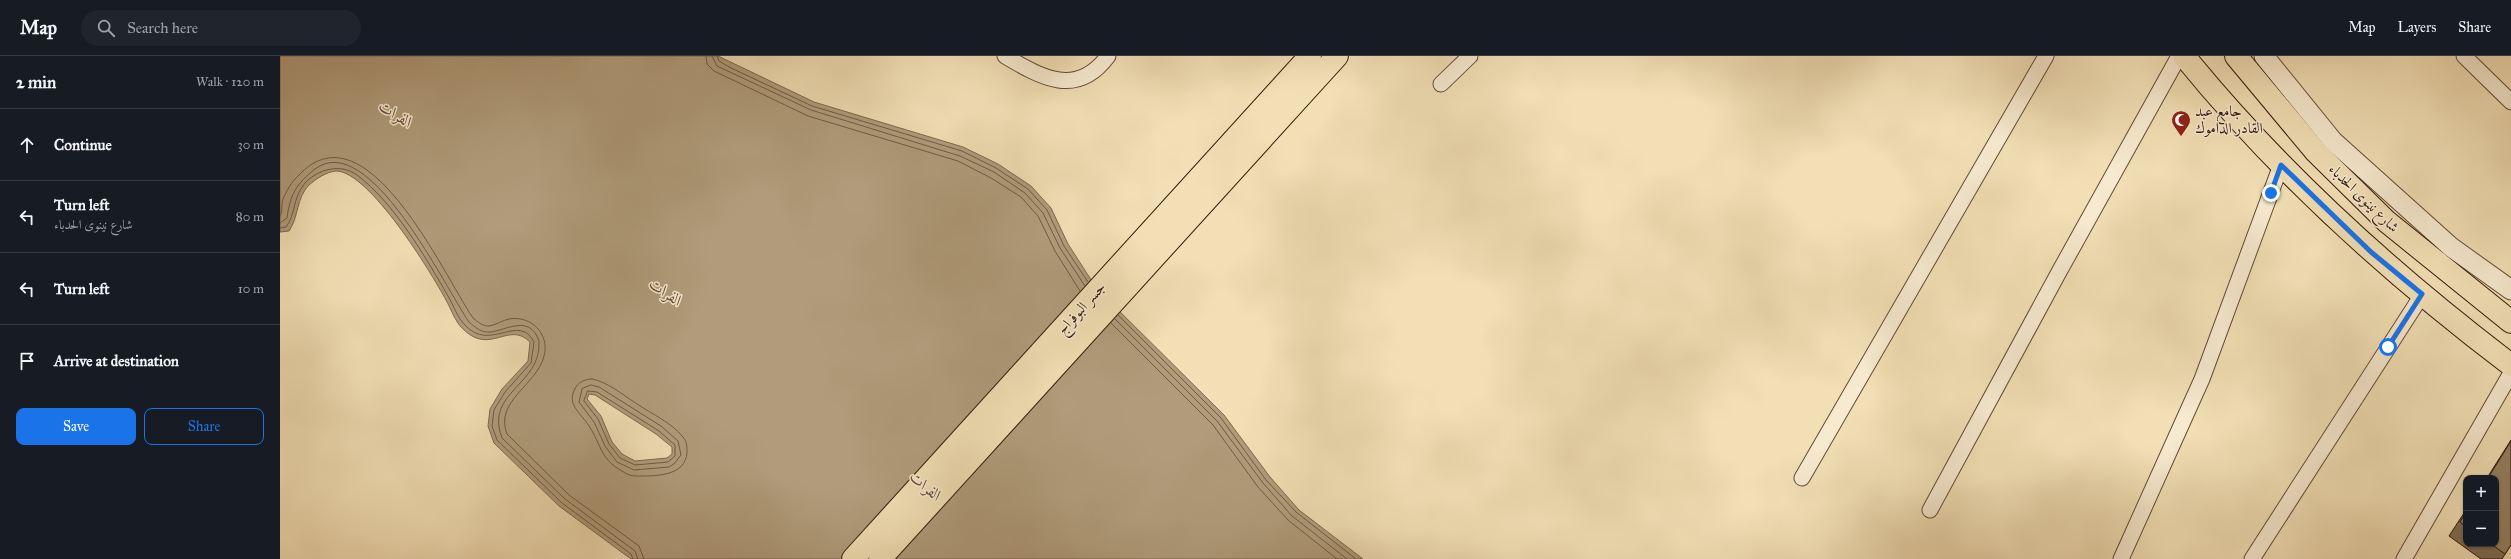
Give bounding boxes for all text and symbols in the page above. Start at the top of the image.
search box [81,10,361,46]
text: Map [20,16,57,39]
icon: search [95,17,117,39]
text: Search here [127,19,198,37]
text: Map [2348,19,2376,36]
text: Layers [2398,19,2436,36]
text: Share [2458,19,2491,36]
text: 2 min [16,72,56,93]
text: Walk · 120 m [196,74,264,90]
water label: الفرات [375,96,416,132]
place label: جامع عبد القادر الداموك [2195,102,2263,137]
mosque icon: جامع عبد القادر الداموك [2170,109,2192,137]
icon: ahead [16,134,38,156]
text: Continue [54,136,112,154]
text: 30 m [238,137,264,153]
street label: شارع نينوى الحدباء [2322,160,2403,239]
route end [2262,184,2280,202]
text: Turn left [54,196,110,214]
icon: left [16,206,38,228]
text: 80 m [236,209,264,225]
text: شارع نينوى الحدباء [54,217,133,233]
water label: الفرات [645,274,686,311]
icon: left [16,278,38,300]
street label: جسر البوفراج [1053,278,1112,341]
text: Turn left [54,280,110,298]
text: 10 m [238,281,264,297]
route start [2379,338,2397,356]
icon: arrive [16,350,38,372]
text: Arrive at destination [54,352,179,370]
button: Save [16,408,136,445]
button: Share [144,408,264,445]
water label: الفرات [905,467,946,506]
map controls [2463,475,2499,547]
button: + [2463,475,2499,511]
button: − [2463,511,2499,547]

